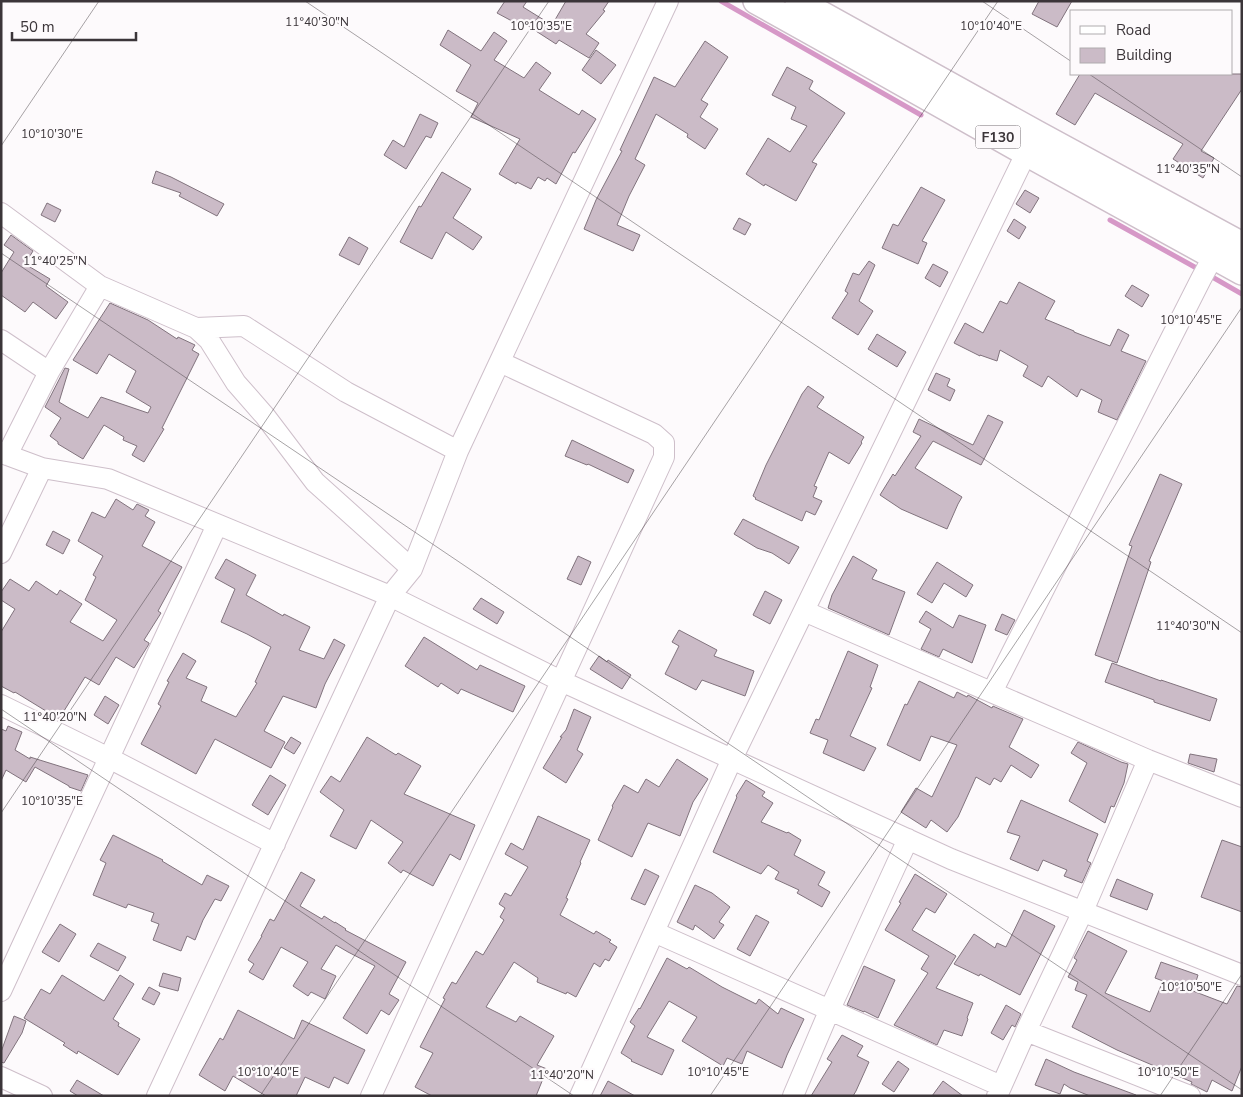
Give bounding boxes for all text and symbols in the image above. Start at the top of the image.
scale bar [12,10,136,42]
legend [1070,10,1233,75]
text: 11°40'30"N [285,14,349,30]
text: 50 m [20,17,55,37]
text: 10°10'35"E [510,18,572,34]
text: 10°10'40"E [960,18,1022,34]
text: Road [1116,20,1151,40]
text: Building [1116,45,1172,65]
road number: F130 [976,125,1020,148]
text: 10°10'30"E [21,126,83,142]
text: 11°40'35"N [1156,161,1220,177]
text: 11°40'25"N [23,253,87,269]
text: 10°10'45"E [1160,312,1222,328]
text: 11°40'30"N [1156,618,1220,634]
text: 11°40'20"N [23,709,87,725]
text: 10°10'35"E [21,793,83,809]
text: 10°10'50"E [1160,979,1222,995]
text: 10°10'40"E [237,1064,299,1080]
text: 10°10'45"E [687,1064,749,1080]
text: 10°10'50"E [1137,1064,1199,1080]
text: 11°40'20"N [530,1067,594,1083]

